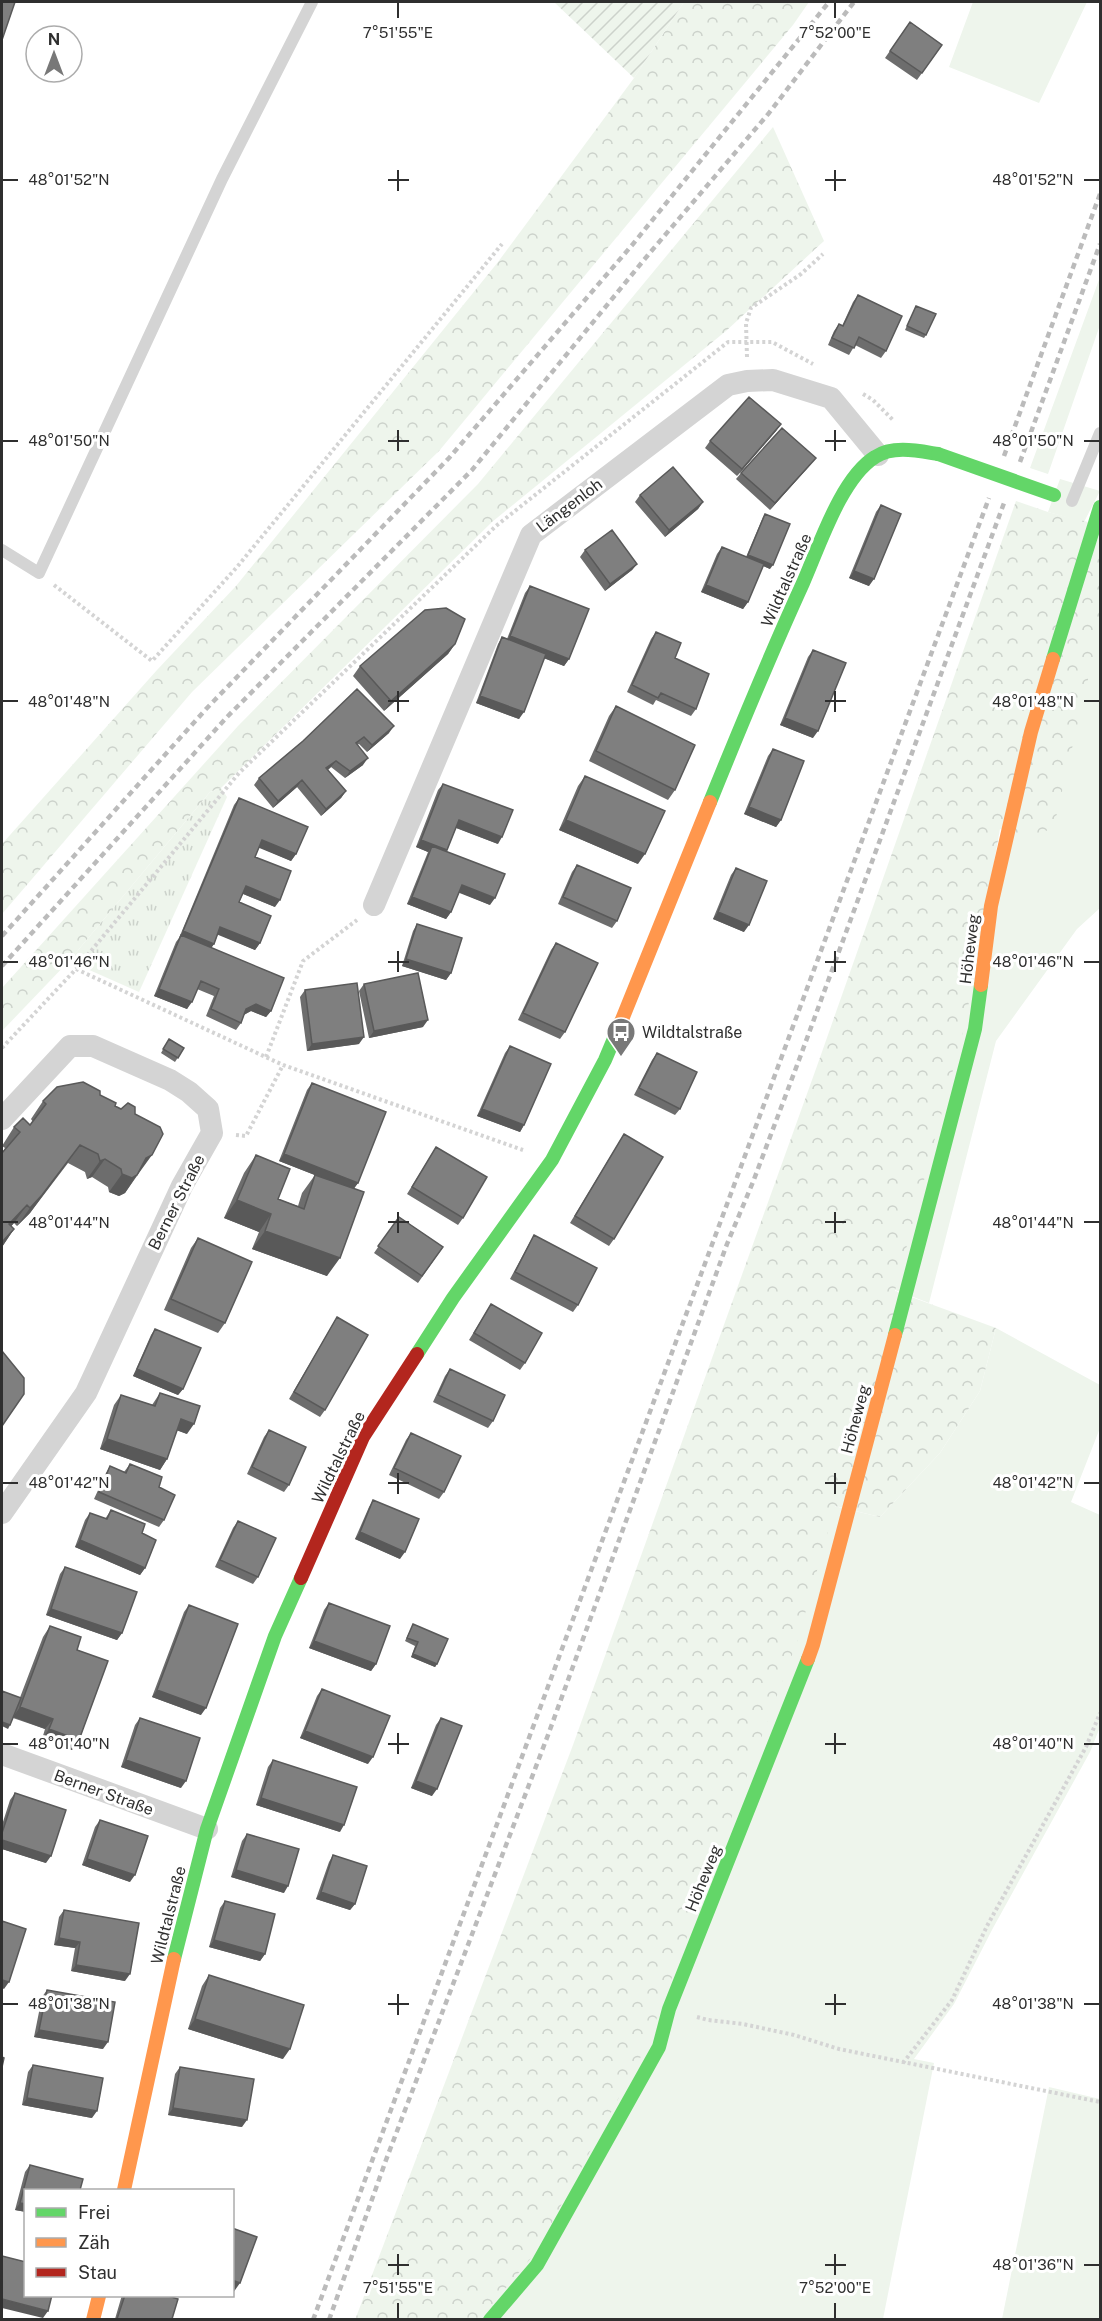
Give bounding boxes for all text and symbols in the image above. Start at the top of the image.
north arrow [24,24,84,84]
text: 7°51'55"E [363,24,433,41]
text: 7°52'00"E [799,24,871,41]
text: N [48,30,60,49]
text: 48°01'52"N [28,171,110,188]
text: 48°01'52"N [992,171,1074,188]
text: 48°01'50"N [28,432,110,449]
text: 48°01'50"N [992,432,1074,449]
street label: Längenloh [533,474,606,536]
street label: Wildtalstraße [757,530,816,630]
text: 48°01'48"N [28,693,110,710]
text: 48°01'48"N [992,693,1074,710]
street label: Höheweg [956,913,983,985]
text: 48°01'46"N [28,953,110,970]
text: 48°01'46"N [992,953,1074,970]
bus stop icon: Wildtalstraße [605,1016,637,1058]
place label: Wildtalstraße [642,1023,742,1042]
street label: Berner Straße [144,1151,209,1253]
text: 48°01'44"N [28,1214,110,1231]
text: 48°01'44"N [992,1214,1074,1231]
street label: Höheweg [837,1383,874,1456]
street label: Wildtalstraße [308,1408,369,1506]
text: 48°01'42"N [28,1474,110,1491]
text: 48°01'42"N [992,1474,1074,1491]
text: 48°01'40"N [28,1735,110,1752]
text: 48°01'40"N [992,1735,1074,1752]
street label: Berner Straße [51,1766,156,1819]
street label: Höheweg [681,1842,726,1915]
street label: Wildtalstraße [147,1864,190,1966]
text: 48°01'38"N [28,1995,110,2012]
text: 48°01'38"N [992,1995,1074,2012]
legend [24,2189,234,2297]
text: Frei [78,2202,110,2223]
text: Zäh [78,2232,110,2253]
text: 48°01'36"N [992,2256,1074,2273]
text: Stau [78,2262,117,2283]
text: 7°51'55"E [363,2279,433,2296]
text: 7°52'00"E [799,2279,871,2296]

